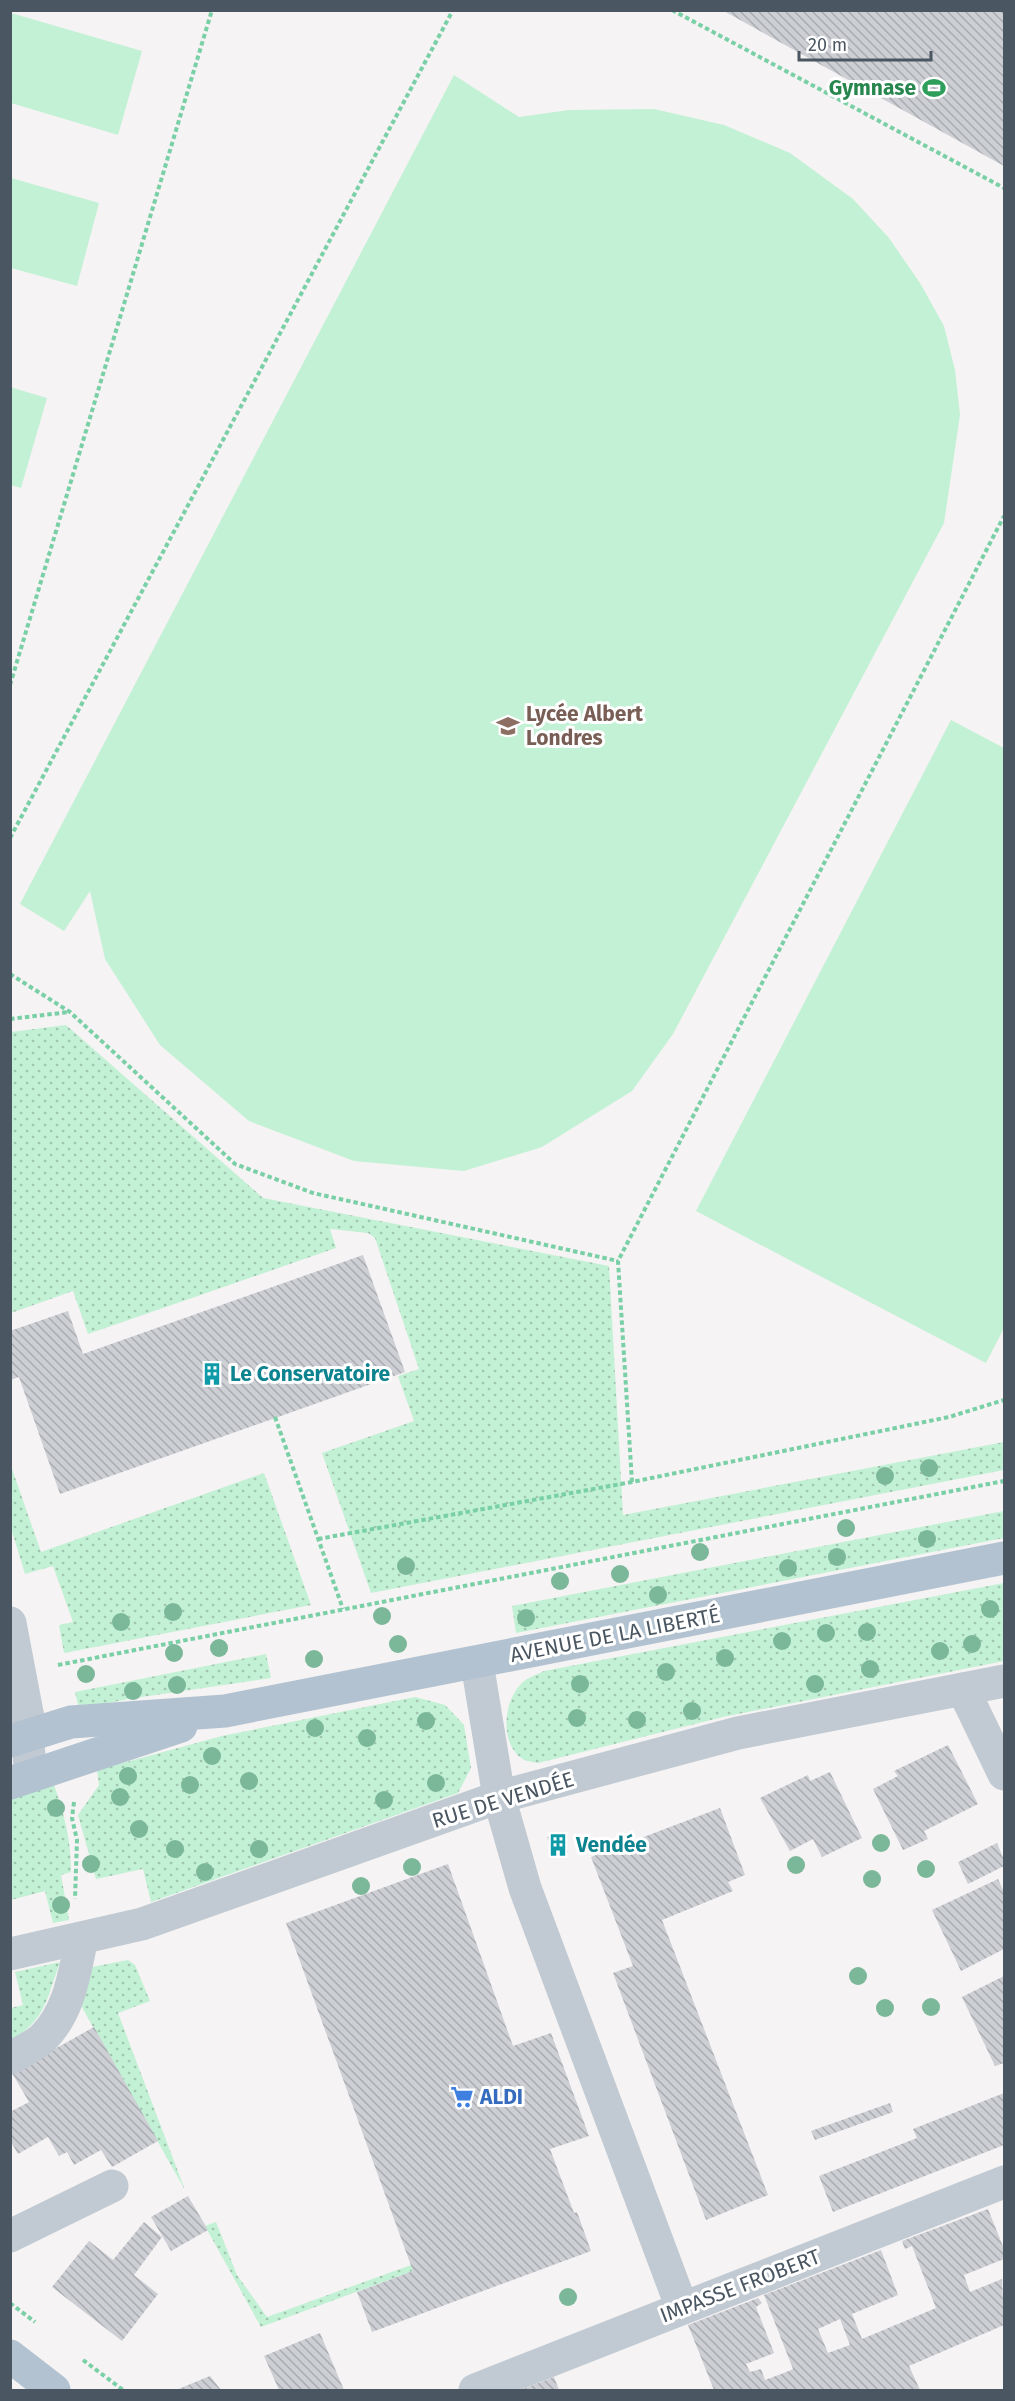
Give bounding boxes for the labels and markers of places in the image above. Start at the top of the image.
place label: Gymnase [829,75,916,101]
sports icon: Gymnase [921,75,947,101]
place label: Lycée Albert Londres [526,701,644,751]
school or university icon: Lycée Albert Londres [495,713,521,739]
building icon: Le Conservatoire [199,1361,225,1387]
place label: Le Conservatoire [230,1361,391,1387]
building icon: Vendée [545,1832,571,1858]
place label: Vendée [575,1832,647,1858]
supermarket icon: ALDI [449,2084,475,2110]
place label: ALDI [479,2084,523,2110]

